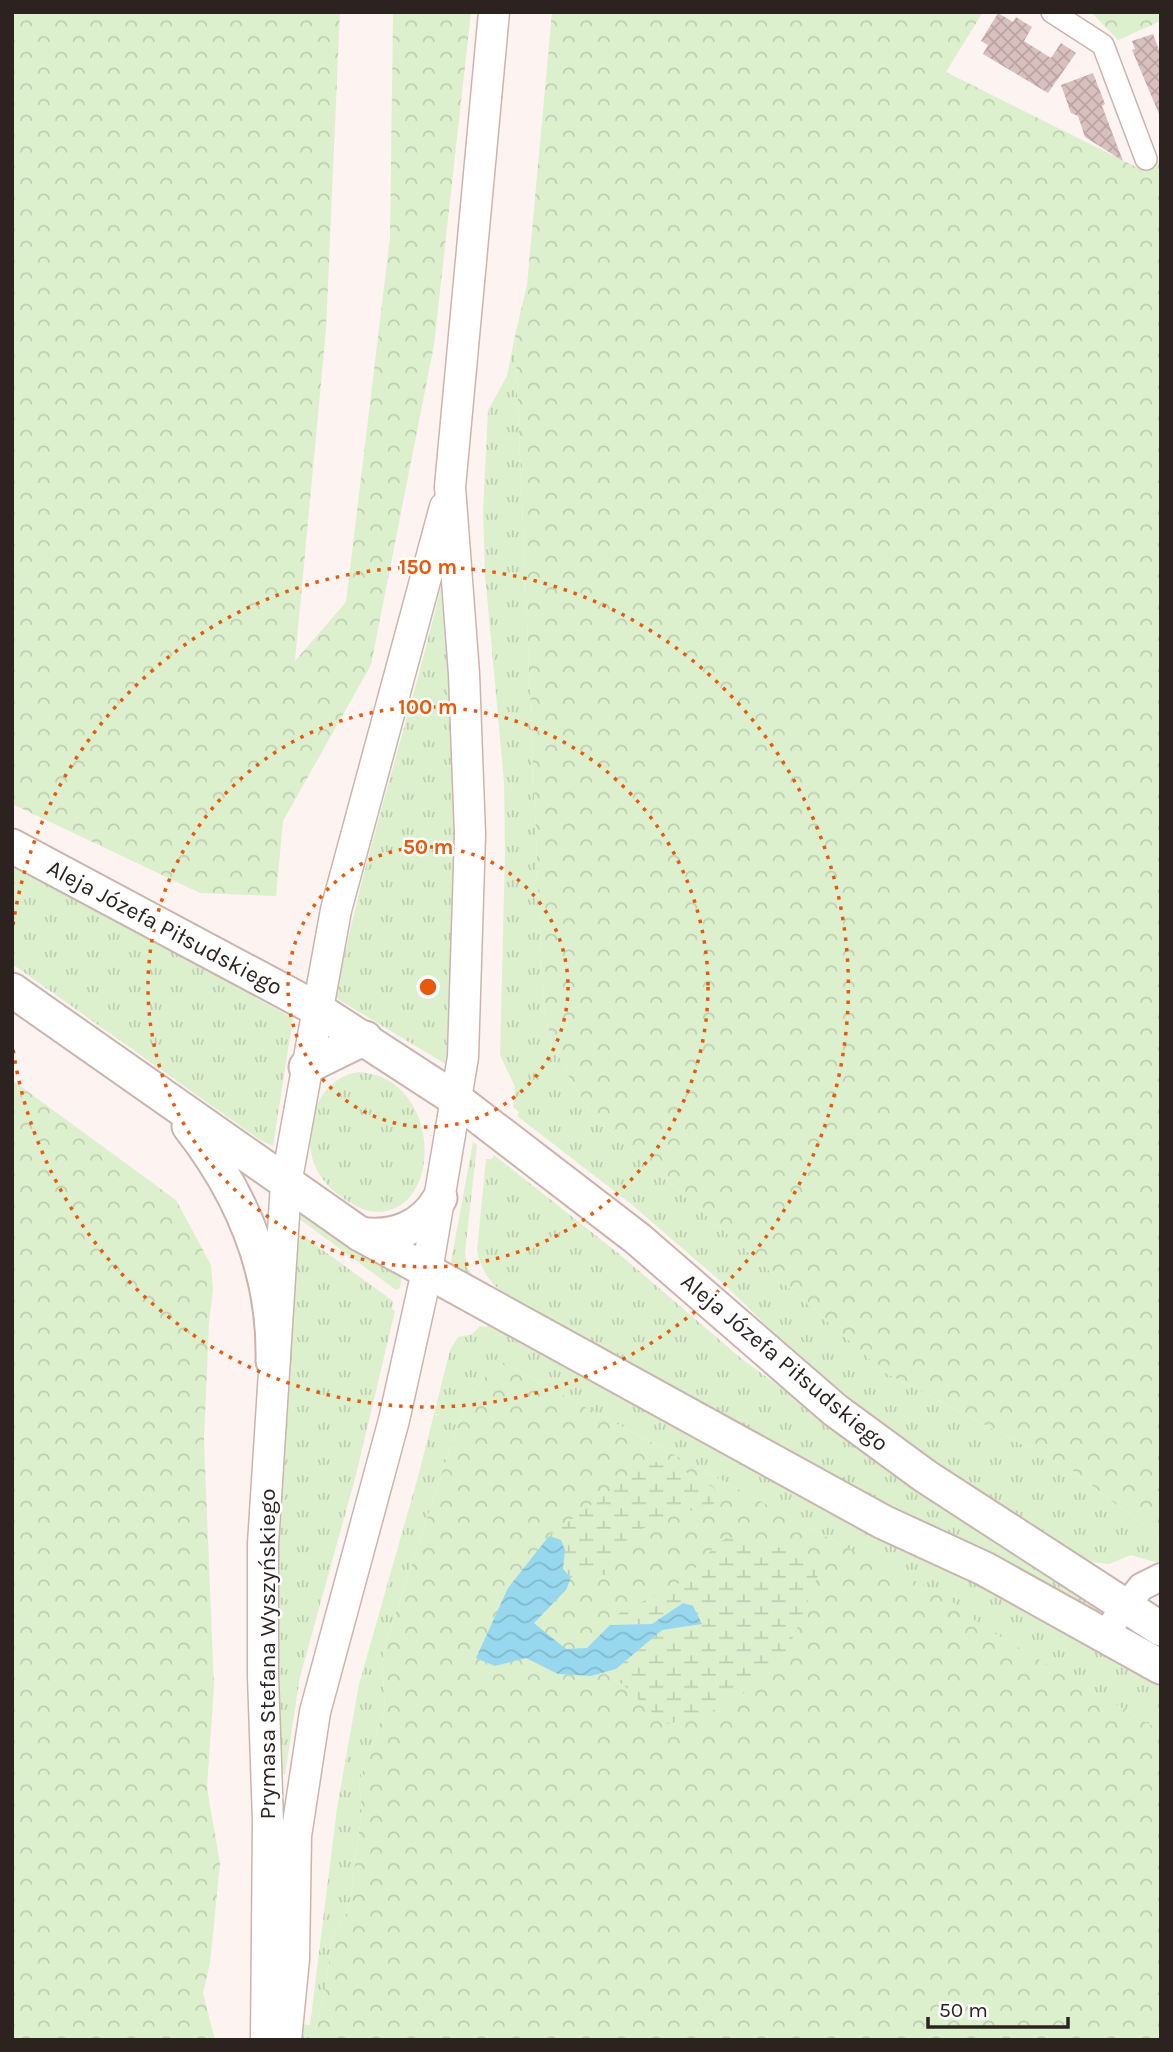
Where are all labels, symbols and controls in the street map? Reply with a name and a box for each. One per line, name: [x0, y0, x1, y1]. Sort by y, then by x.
text: 150 m: [399, 555, 457, 579]
text: 100 m: [398, 695, 458, 719]
text: 50 m: [403, 835, 453, 859]
street label: Aleja Józefa Piłsudskiego: [43, 854, 287, 1001]
centre of rings: [416, 975, 440, 999]
street label: Aleja Józefa Piłsudskiego: [676, 1268, 894, 1457]
street label: Prymasa Stefana Wyszyńskiego: [254, 1488, 281, 1820]
scale bar: [928, 1986, 1068, 2030]
text: 50 m: [939, 1998, 988, 2022]

